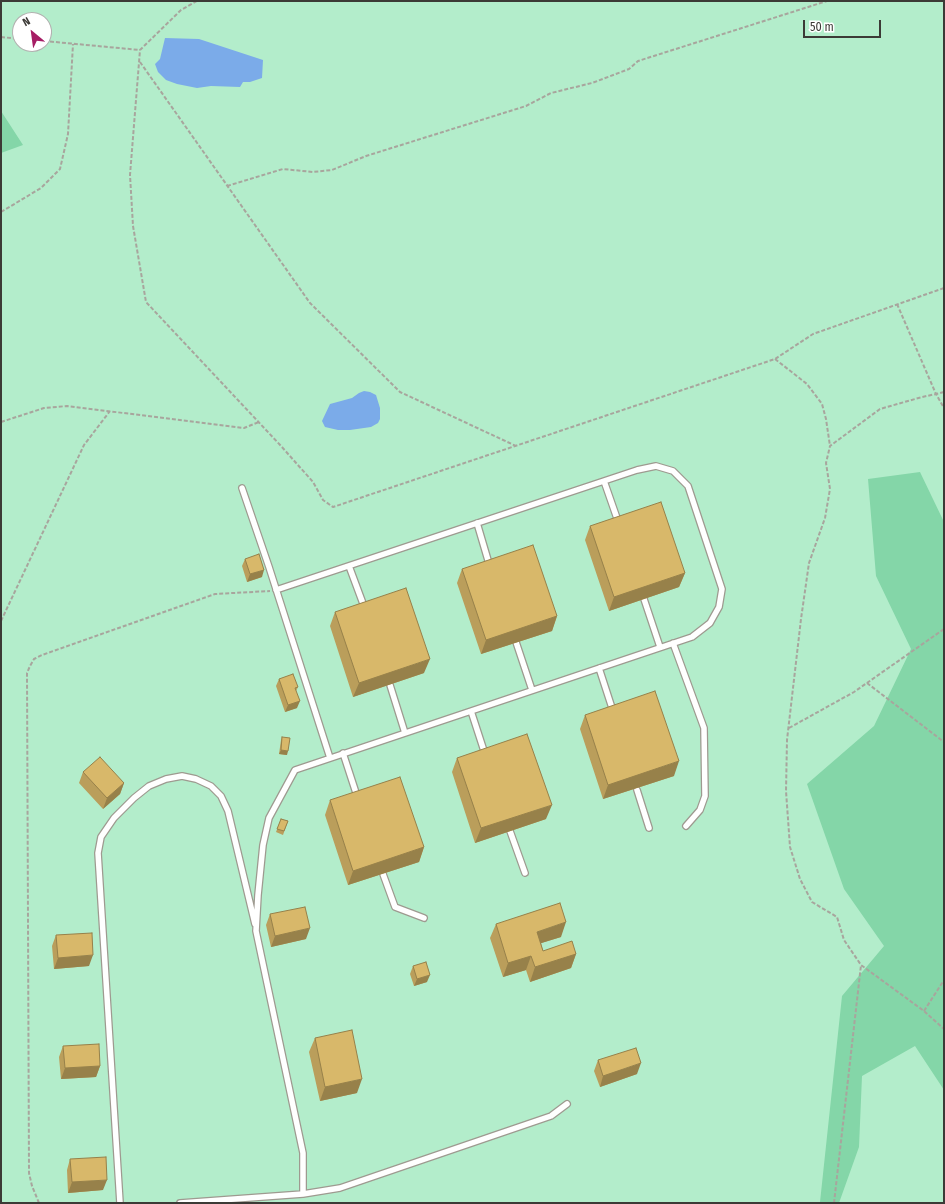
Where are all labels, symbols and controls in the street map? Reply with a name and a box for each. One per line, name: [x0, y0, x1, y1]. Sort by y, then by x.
north arrow: [12, 12, 52, 52]
scale bar: [805, 12, 883, 38]
text: N: [20, 15, 32, 29]
text: 50 m: [810, 20, 834, 34]

